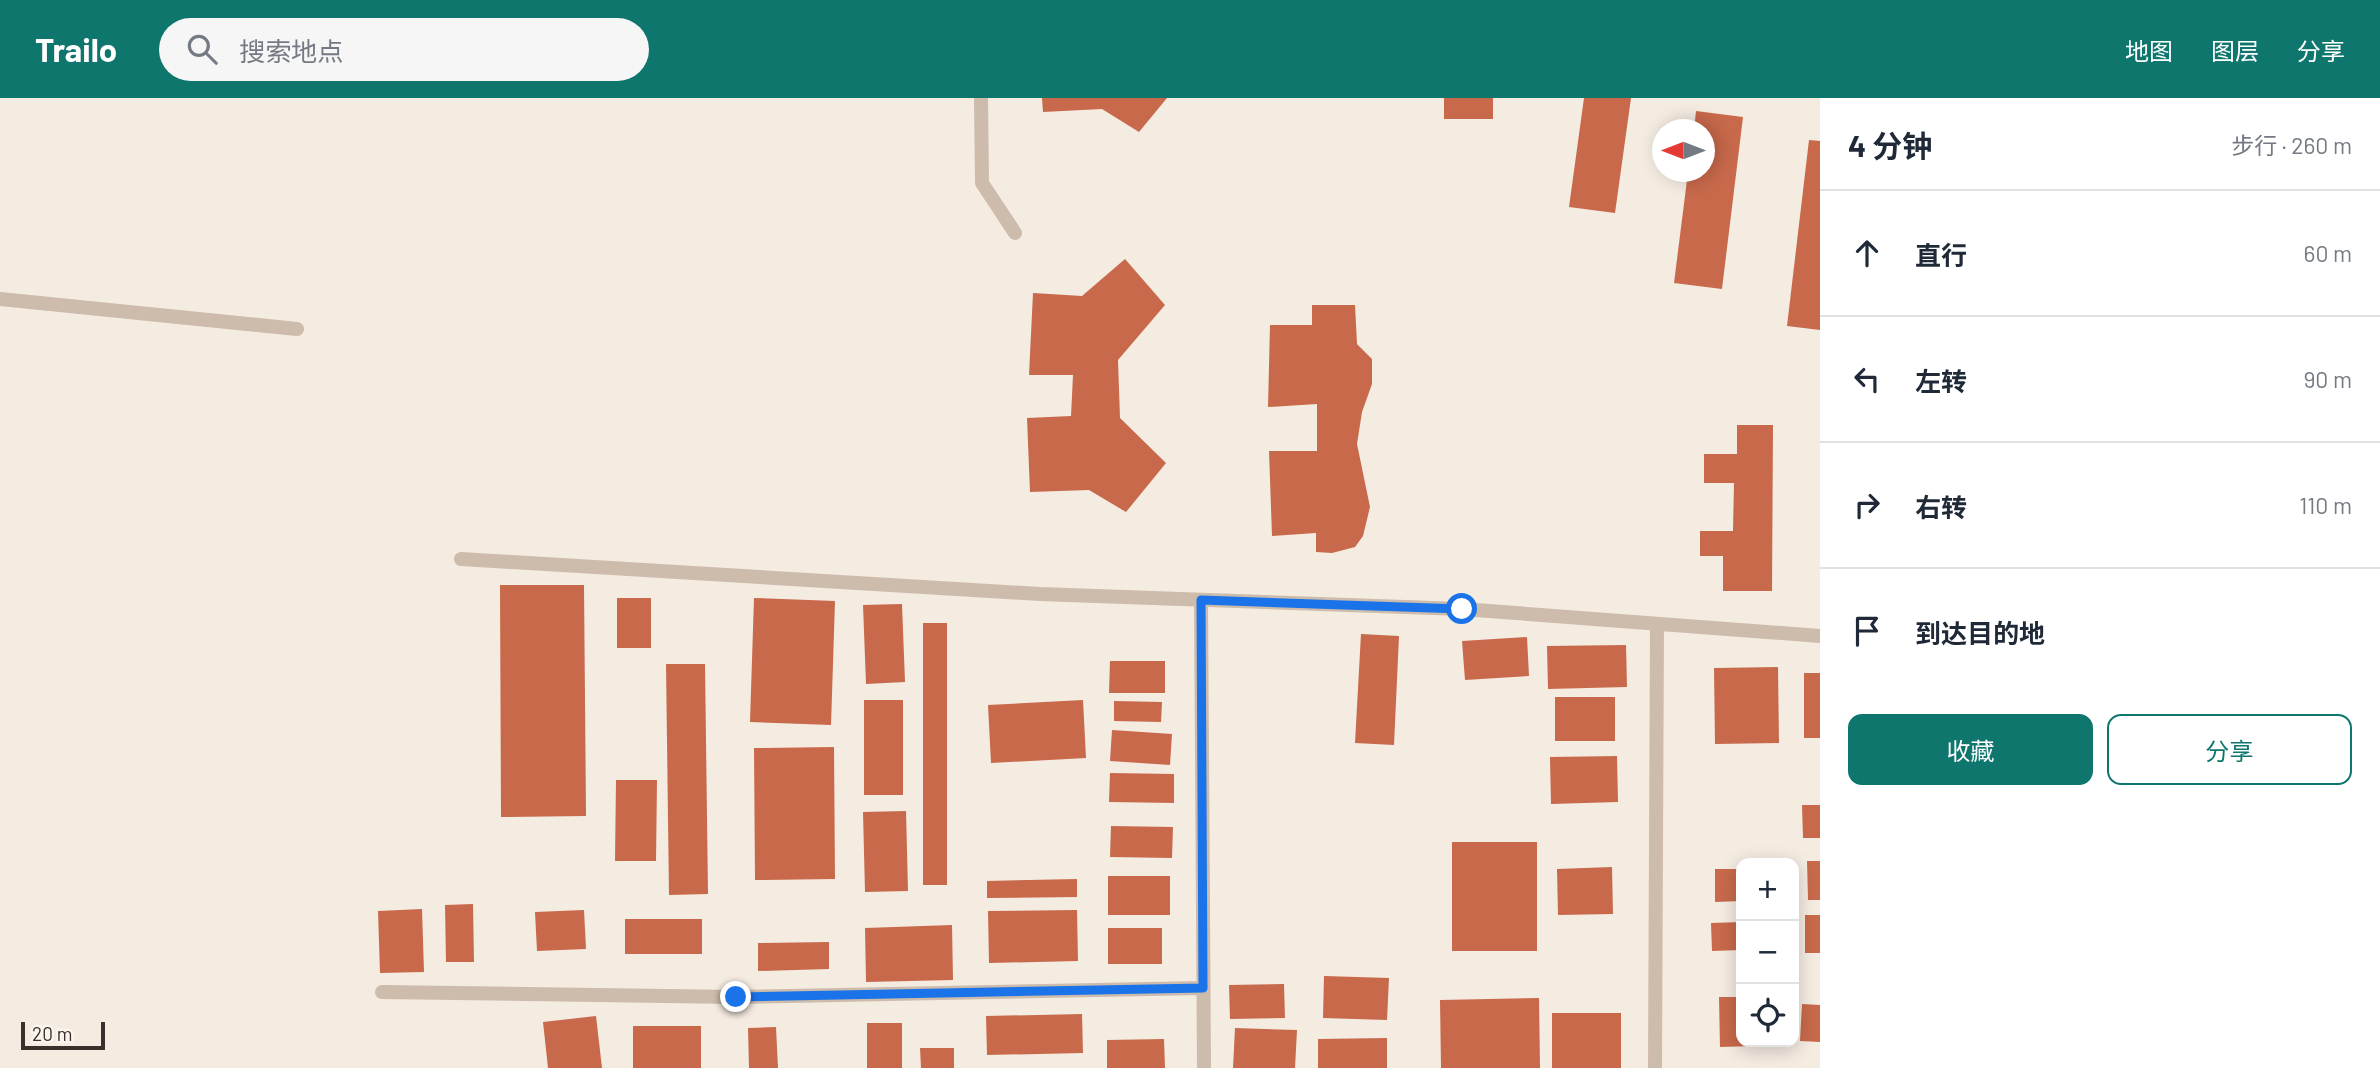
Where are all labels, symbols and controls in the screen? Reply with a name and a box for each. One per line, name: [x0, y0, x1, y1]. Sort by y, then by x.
search box: [159, 18, 649, 81]
text: Trailo: [35, 29, 117, 69]
icon: search: [183, 30, 221, 68]
text: 搜索地点: [239, 35, 343, 66]
text: 地图: [2125, 36, 2173, 65]
text: 图层: [2211, 36, 2259, 65]
text: 分享: [2297, 36, 2345, 65]
north arrow: [1652, 119, 1715, 182]
text: 4 分钟: [1848, 127, 1932, 163]
text: 步行 · 260 m: [2231, 131, 2352, 159]
icon: ahead: [1848, 234, 1886, 272]
text: 直行: [1915, 239, 1967, 270]
text: 60 m: [2304, 239, 2352, 267]
icon: left: [1848, 360, 1886, 398]
text: 左转: [1915, 365, 1967, 396]
text: 90 m: [2303, 365, 2352, 393]
icon: right: [1848, 486, 1886, 524]
text: 右转: [1915, 491, 1967, 522]
text: 110 m: [2299, 491, 2352, 519]
route start: [1446, 593, 1477, 624]
icon: arrive: [1848, 612, 1886, 650]
text: 到达目的地: [1915, 617, 2045, 648]
button: 收藏: [1848, 714, 2093, 785]
button: 分享: [2107, 714, 2352, 785]
map controls: [1736, 858, 1799, 1047]
button: +: [1736, 858, 1799, 921]
button: −: [1736, 921, 1799, 984]
route end: [720, 981, 751, 1012]
button: locate: [1736, 984, 1799, 1047]
scale bar: [21, 1019, 105, 1051]
text: 20 m: [32, 1022, 72, 1045]

